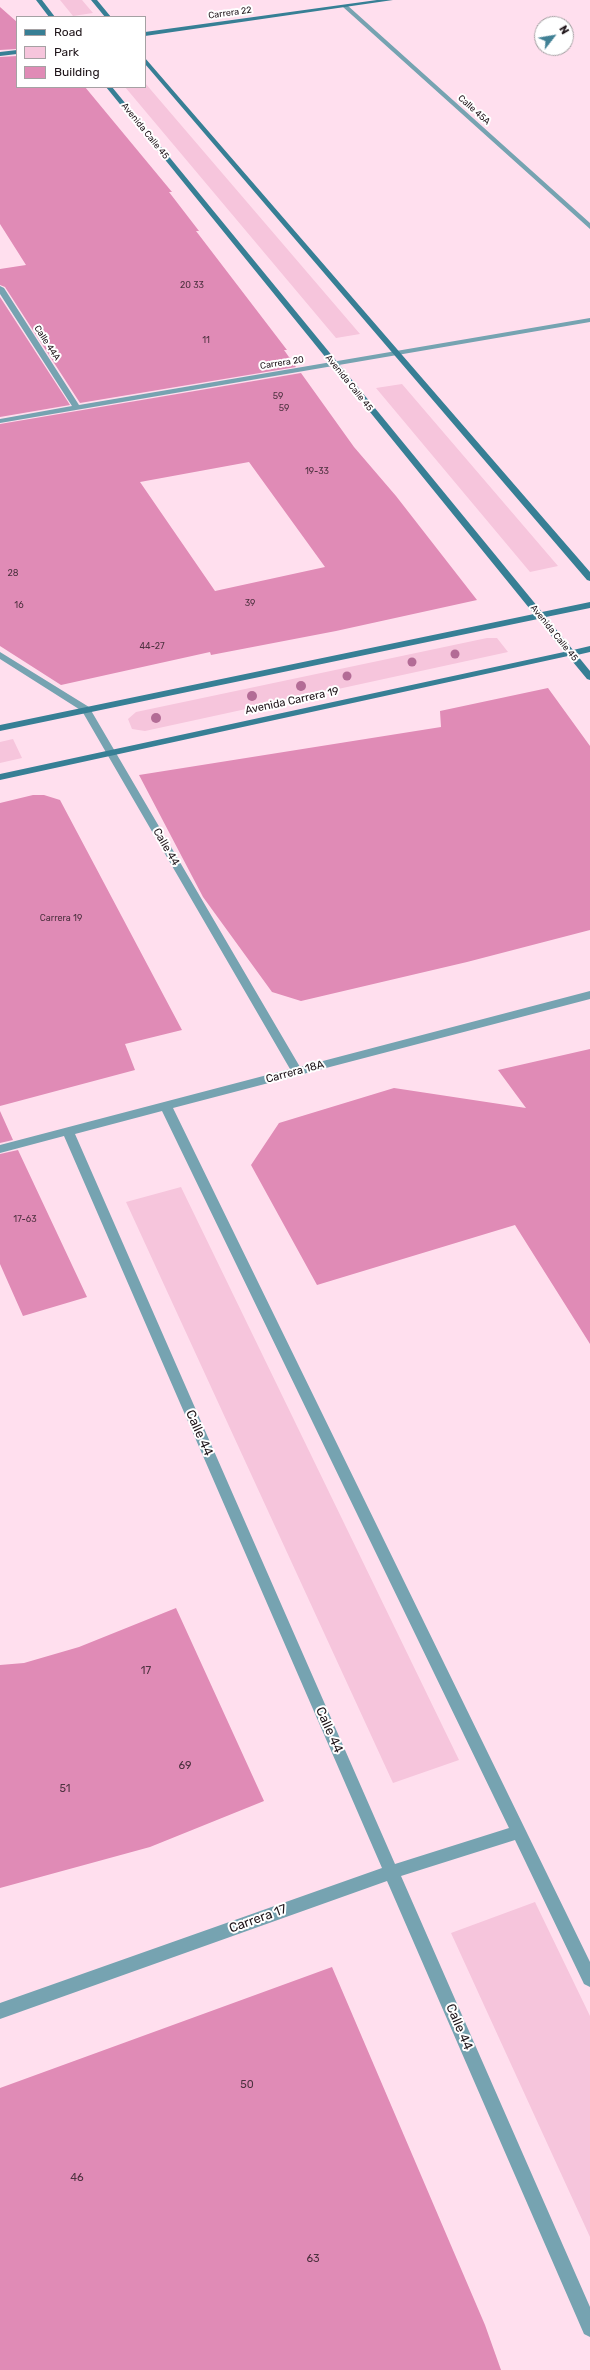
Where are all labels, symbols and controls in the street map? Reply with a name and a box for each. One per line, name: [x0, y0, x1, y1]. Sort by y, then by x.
street label: Carrera 22: [208, 5, 252, 21]
legend: [16, 16, 146, 88]
north arrow: [534, 16, 574, 56]
text: N: [556, 23, 571, 37]
text: Road: [54, 25, 82, 39]
text: Park: [54, 45, 79, 59]
text: Building: [54, 65, 100, 79]
street label: Calle 45A: [456, 93, 492, 127]
street label: Avenida Calle 45: [119, 101, 171, 161]
house number: 20 33: [180, 280, 204, 290]
street label: Calle 44A: [32, 323, 62, 363]
house number: 11: [202, 335, 210, 345]
street label: Avenida Calle 45: [323, 353, 375, 413]
street label: Carrera 20: [259, 354, 305, 372]
house number: 59: [273, 391, 283, 401]
house number: 59: [279, 403, 289, 413]
house number: 19-33: [305, 466, 329, 476]
house number: 28: [7, 568, 19, 578]
house number: 39: [245, 598, 255, 608]
house number: 16: [14, 600, 24, 610]
street label: Avenida Calle 45: [528, 603, 580, 663]
house number: 44-27: [139, 641, 165, 651]
street label: Avenida Carrera 19: [244, 685, 340, 717]
street label: Calle 44: [150, 826, 182, 868]
house number: Carrera 19: [40, 913, 82, 923]
street label: Carrera 18A: [264, 1058, 326, 1086]
house number: 17-63: [13, 1214, 37, 1224]
street label: Calle 44: [182, 1408, 216, 1458]
house number: 17: [141, 1664, 151, 1678]
street label: Calle 44: [312, 1705, 346, 1755]
house number: 69: [178, 1759, 192, 1773]
house number: 51: [59, 1782, 71, 1796]
street label: Carrera 17: [227, 1901, 289, 1937]
street label: Calle 44: [442, 2002, 476, 2052]
house number: 50: [240, 2078, 254, 2092]
house number: 46: [70, 2171, 84, 2185]
house number: 63: [306, 2252, 320, 2266]

